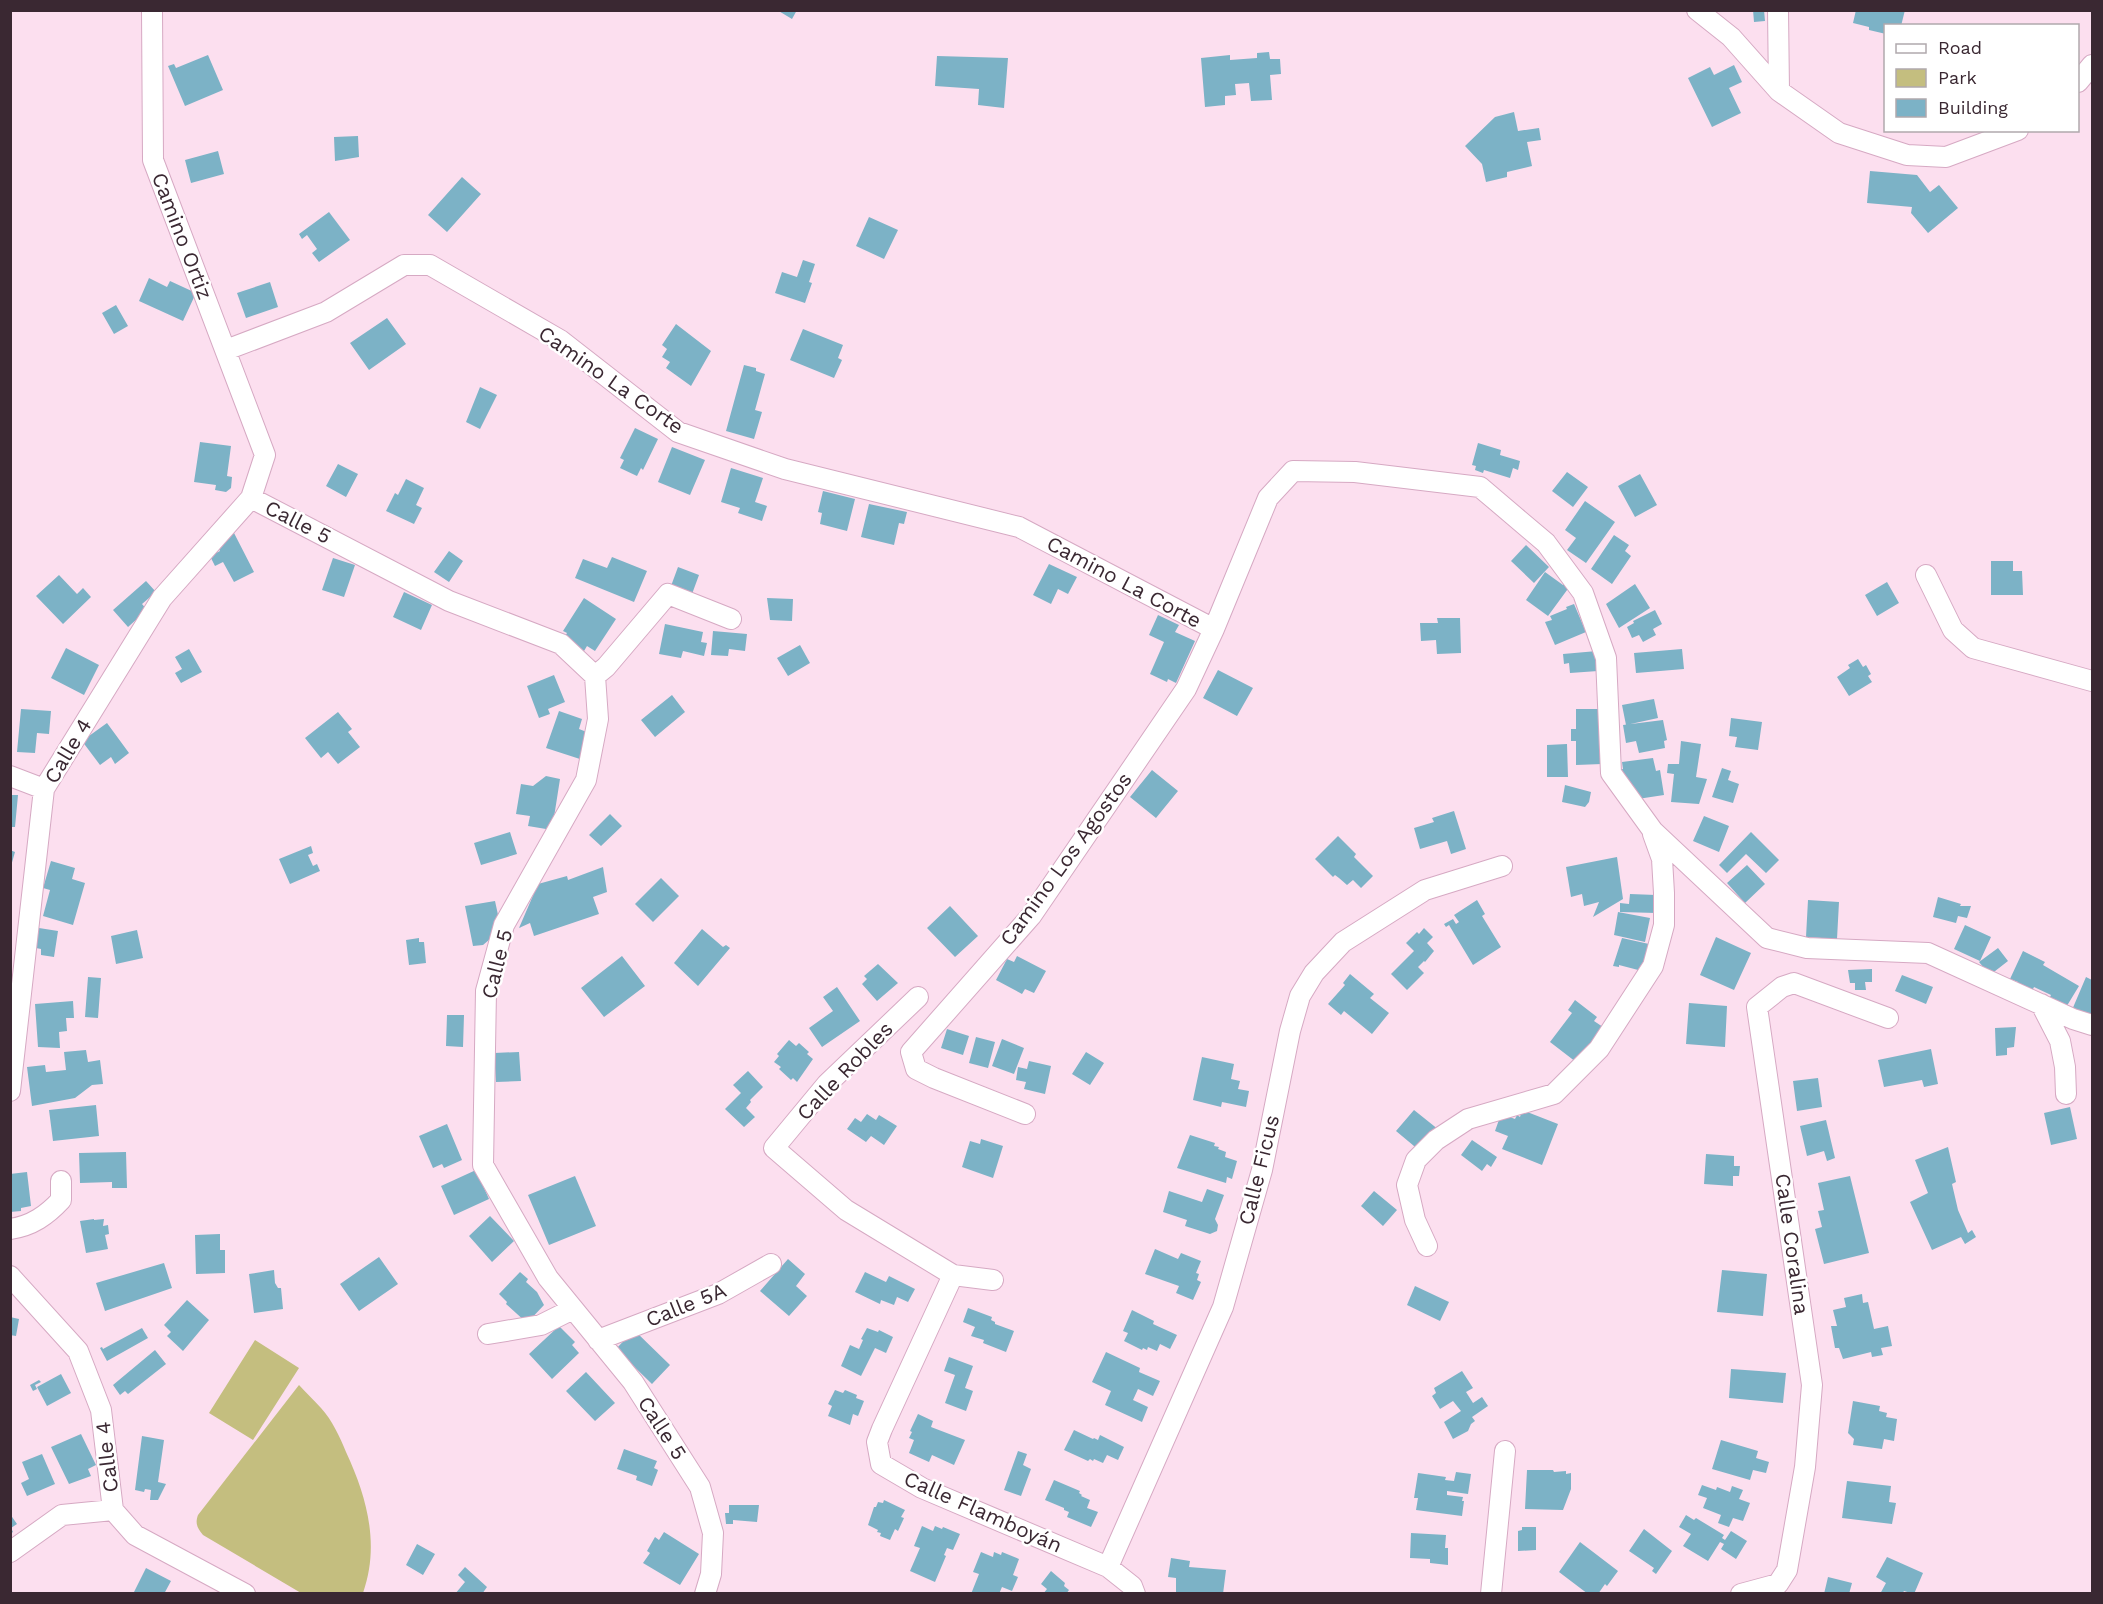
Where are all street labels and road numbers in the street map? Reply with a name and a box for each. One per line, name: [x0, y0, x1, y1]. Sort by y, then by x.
street label: Camino Ortiz: [147, 169, 218, 303]
street label: Camino La Corte: [534, 320, 689, 439]
street label: Calle 5: [261, 494, 335, 549]
street label: Camino La Corte: [1043, 530, 1206, 633]
street label: Calle 4: [39, 714, 97, 788]
street label: Camino Los Agostos: [994, 767, 1137, 950]
street label: Calle 5: [476, 927, 517, 1001]
street label: Calle Robles: [791, 1016, 898, 1125]
street label: Calle Ficus: [1233, 1112, 1284, 1228]
street label: Calle Coralina: [1770, 1172, 1815, 1316]
street label: Calle 5A: [642, 1277, 730, 1332]
street label: Calle 5: [633, 1391, 692, 1464]
street label: Calle 4: [90, 1420, 123, 1494]
street label: Calle Flamboyán: [900, 1465, 1066, 1558]

